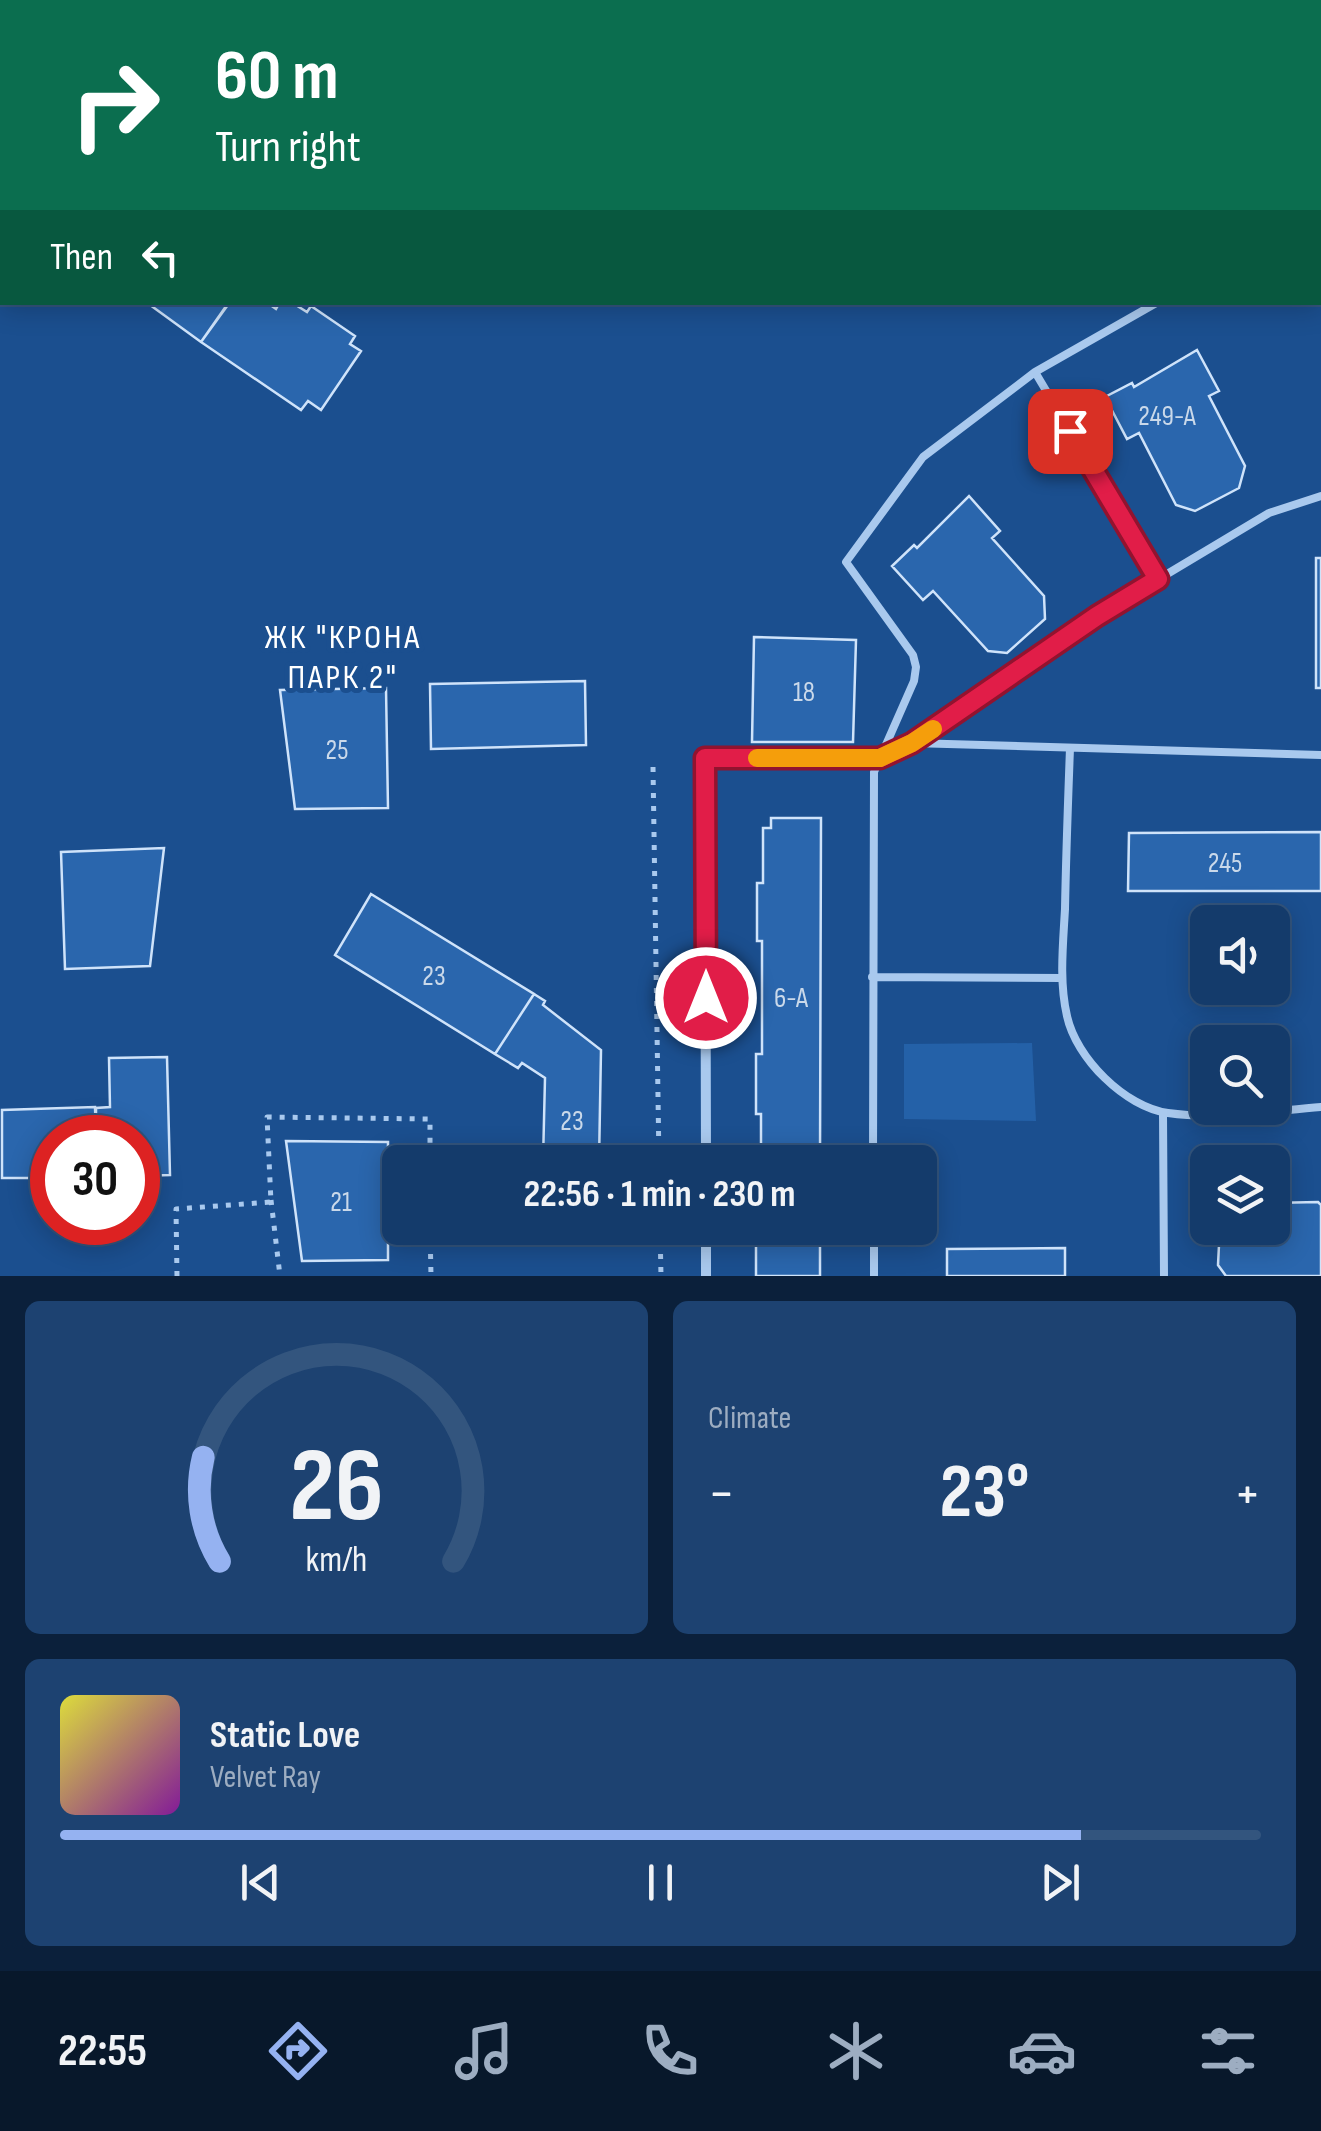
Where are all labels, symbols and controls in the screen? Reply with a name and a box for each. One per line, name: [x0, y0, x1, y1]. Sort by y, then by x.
text: 60 m: [215, 35, 339, 119]
icon: right: [50, 40, 180, 170]
text: Turn right: [215, 120, 361, 175]
icon: left: [133, 230, 188, 285]
text: Then: [50, 235, 113, 280]
pin: [1028, 389, 1113, 474]
house number: 249-А: [1138, 400, 1197, 433]
icon: arrive: [1043, 404, 1098, 459]
district label: ЖК "КРОНА ПАРК 2": [264, 616, 422, 699]
house number: 18: [793, 676, 815, 709]
house number: 25: [326, 734, 348, 767]
house number: 245: [1208, 847, 1242, 880]
map controls: [1190, 905, 1290, 1245]
button: sound: [1190, 905, 1290, 1005]
position arrow: [654, 946, 758, 1050]
house number: 23: [422, 960, 446, 993]
house number: 6-А: [774, 982, 809, 1015]
button: search: [1190, 1025, 1290, 1125]
house number: 23: [560, 1105, 584, 1138]
speed limit sign: 30: [30, 1115, 160, 1245]
button: layers: [1190, 1145, 1290, 1245]
text: 22:56 · 1 min · 230 m: [524, 1172, 795, 1217]
house number: 21: [330, 1186, 352, 1219]
text: Climate: [708, 1399, 791, 1438]
text: 26: [289, 1425, 384, 1550]
text: 23°: [939, 1448, 1030, 1539]
text: −: [708, 1461, 735, 1528]
text: +: [1234, 1461, 1261, 1528]
text: km/h: [306, 1539, 367, 1582]
text: Static Love: [210, 1713, 360, 1758]
text: Velvet Ray: [210, 1758, 321, 1797]
icon: previous: [233, 1855, 288, 1910]
icon: pause: [633, 1855, 688, 1910]
icon: next: [1033, 1855, 1088, 1910]
icon: directions: [263, 2016, 333, 2086]
icon: music: [449, 2016, 519, 2086]
icon: phone: [635, 2016, 705, 2086]
icon: climate: [821, 2016, 891, 2086]
icon: car: [1007, 2016, 1077, 2086]
icon: filters: [1193, 2016, 1263, 2086]
text: 22:55: [58, 2024, 147, 2079]

